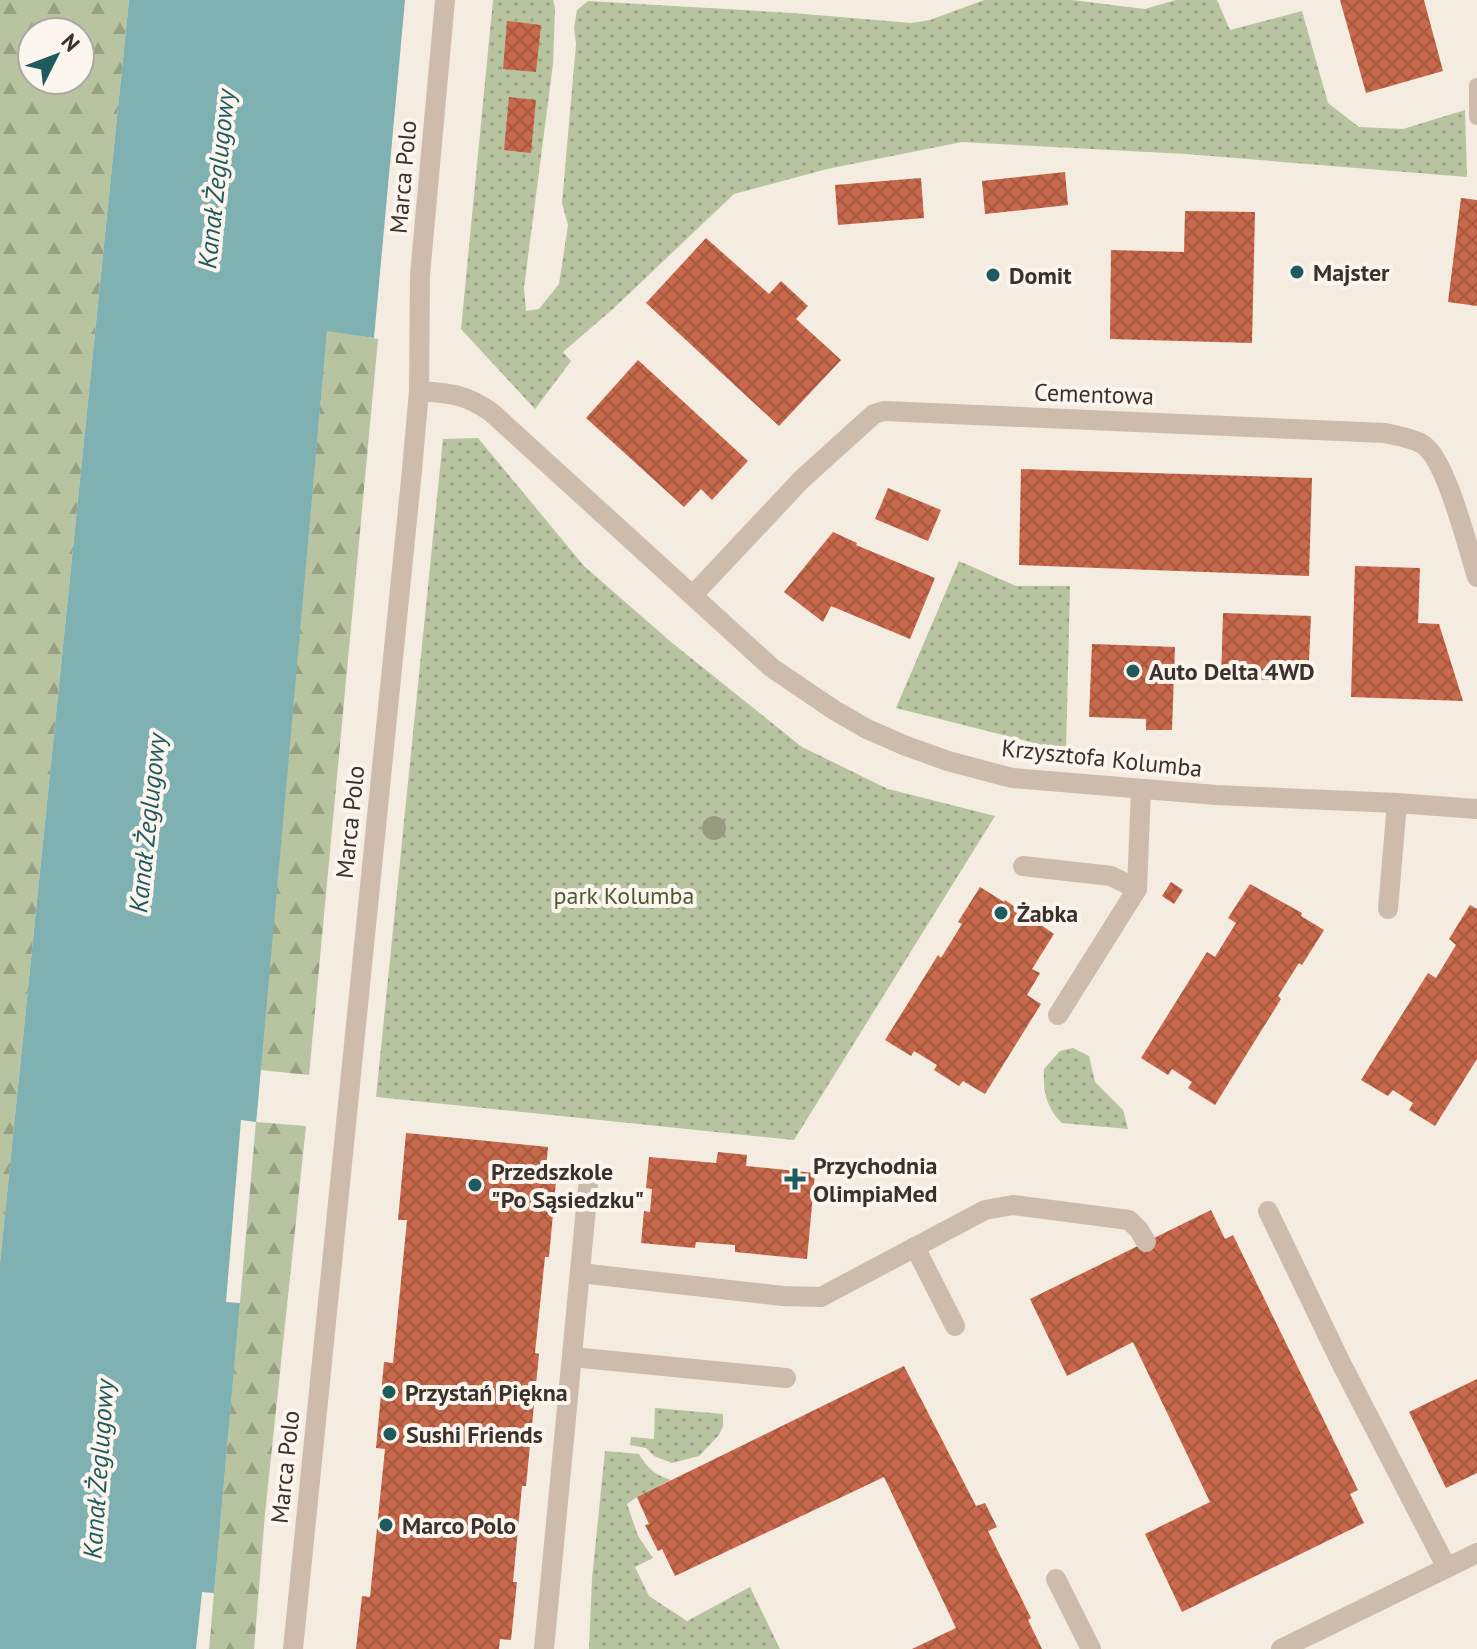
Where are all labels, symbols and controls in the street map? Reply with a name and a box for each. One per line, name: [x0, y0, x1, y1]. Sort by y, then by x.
north arrow: [16, 16, 96, 96]
text: N: [56, 28, 86, 57]
water label: Kanał Żeglugowy: [190, 86, 242, 270]
street label: Marca Polo: [383, 119, 423, 235]
place label: Majster: [1313, 257, 1390, 288]
place label: Domit: [1009, 260, 1072, 291]
marker: Majster: [1288, 263, 1306, 281]
marker: Domit: [984, 266, 1002, 284]
street label: Cementowa: [1034, 376, 1154, 412]
place label: Auto Delta 4WD: [1149, 656, 1315, 687]
marker: Auto Delta 4WD: [1124, 662, 1142, 680]
water label: Kanał Żeglugowy: [121, 730, 173, 914]
street label: Krzysztofa Kolumba: [1000, 732, 1204, 784]
street label: Marca Polo: [329, 764, 371, 880]
park label: park Kolumba: [554, 880, 694, 911]
place label: Żabka: [1017, 898, 1078, 929]
marker: Żabka: [992, 904, 1010, 922]
place label: Przychodnia OlimpiaMed: [813, 1150, 938, 1209]
place label: Przedszkole "Po Sąsiedzku": [491, 1156, 644, 1215]
marker: Przychodnia OlimpiaMed: [784, 1168, 806, 1190]
marker: Przedszkole "Po Sąsiedzku": [466, 1176, 484, 1194]
water label: Kanał Żeglugowy: [75, 1376, 121, 1560]
place label: Przystań Piękna: [405, 1377, 568, 1408]
marker: Przystań Piękna: [380, 1383, 398, 1401]
street label: Marca Polo: [264, 1409, 306, 1525]
place label: Sushi Friends: [406, 1419, 543, 1450]
marker: Sushi Friends: [381, 1425, 399, 1443]
place label: Marco Polo: [402, 1510, 516, 1541]
marker: Marco Polo: [377, 1516, 395, 1534]

